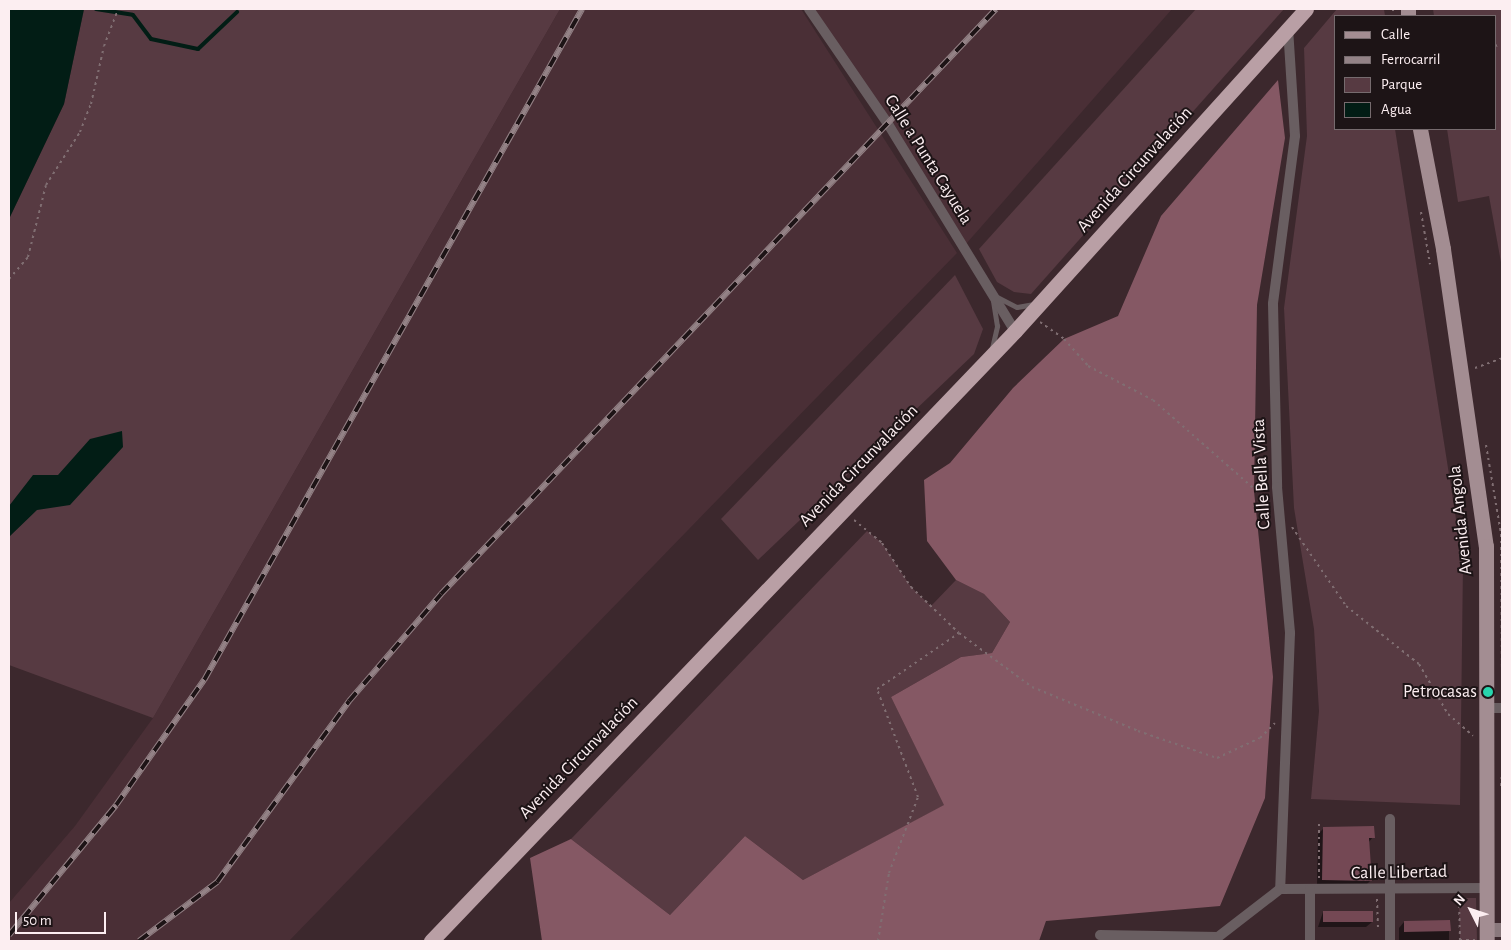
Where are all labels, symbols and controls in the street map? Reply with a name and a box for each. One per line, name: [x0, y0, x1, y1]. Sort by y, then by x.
legend: [1334, 15, 1496, 130]
text: Calle: [1381, 27, 1410, 42]
text: Ferrocarril: [1381, 52, 1440, 67]
text: Parque: [1381, 77, 1422, 92]
street label: Calle a Punta Cayuela: [879, 91, 977, 229]
text: Agua: [1381, 102, 1412, 117]
street label: Avenida Circunvalación: [1073, 103, 1197, 237]
street label: Avenida Circunvalación: [795, 400, 923, 532]
street label: Calle Bella Vista: [1248, 418, 1276, 530]
street label: Avenida Angola: [1445, 464, 1477, 576]
place label: Petrocasas: [1403, 681, 1477, 703]
marker: Petrocasas: [1481, 685, 1495, 699]
street label: Avenida Circunvalación: [515, 692, 643, 824]
street label: Calle Libertad: [1351, 861, 1447, 885]
north arrow: [1446, 885, 1496, 935]
text: N: [1451, 892, 1468, 908]
scale bar: [18, 902, 109, 934]
text: 50 m: [23, 913, 52, 928]

